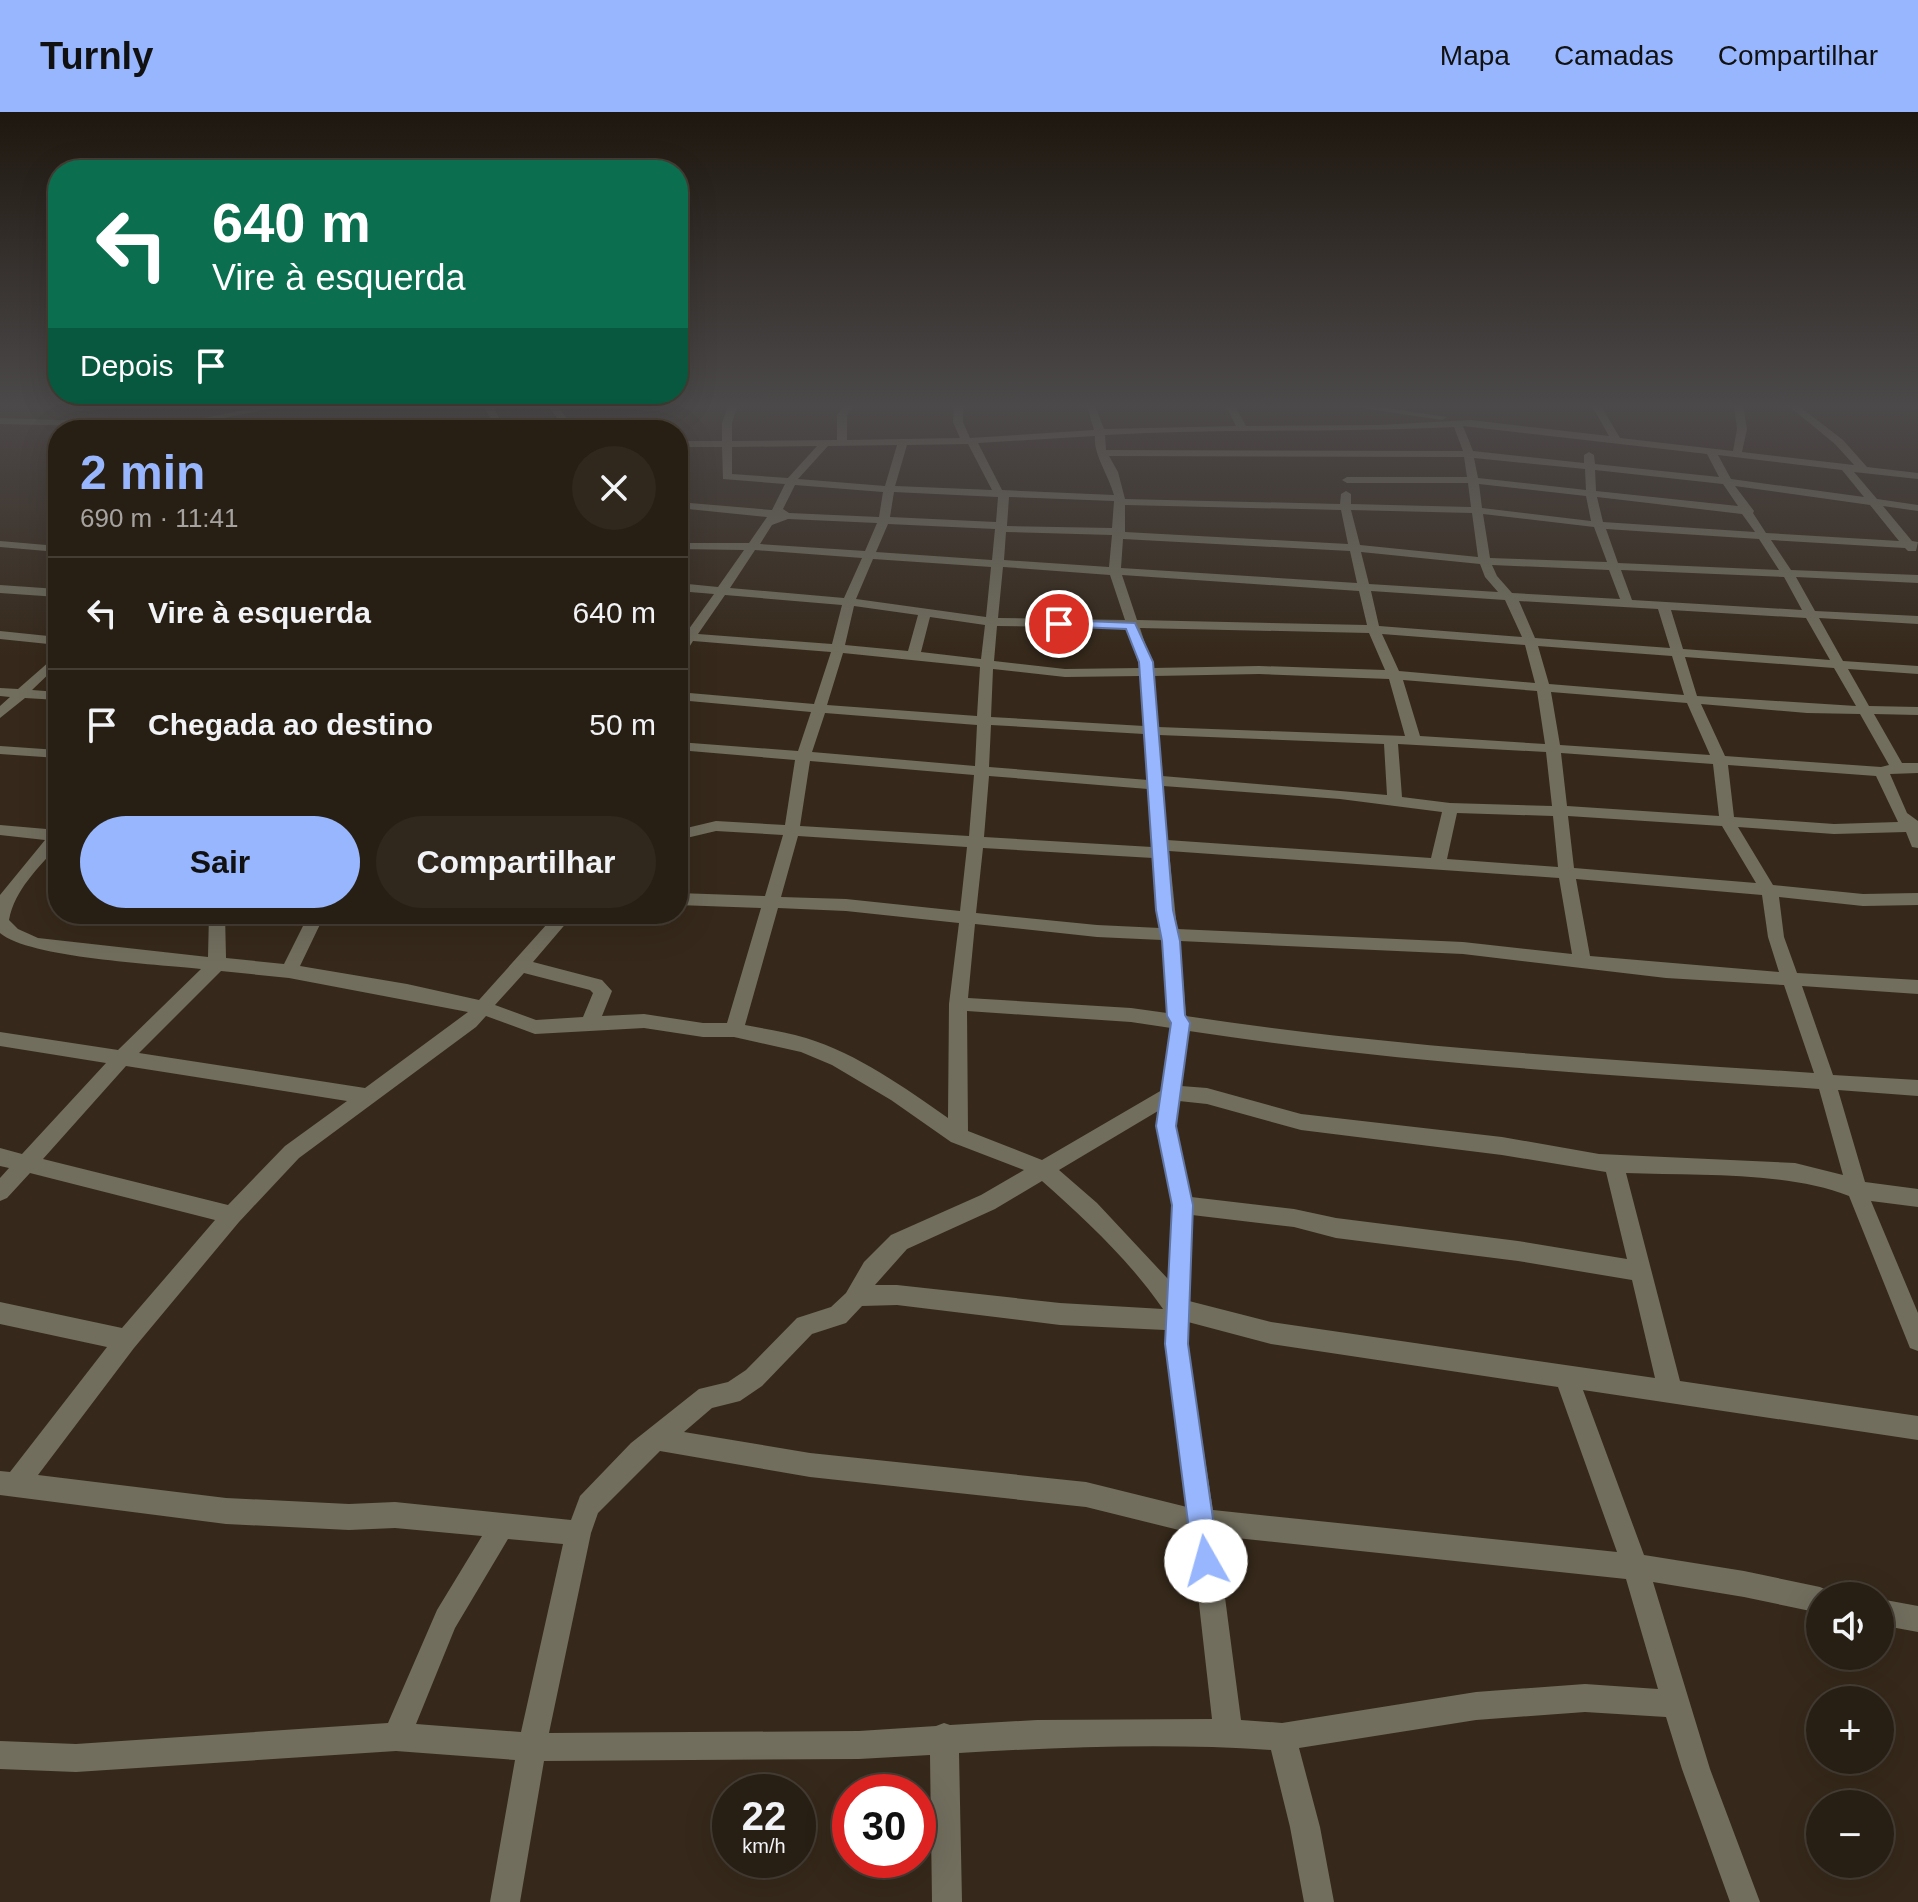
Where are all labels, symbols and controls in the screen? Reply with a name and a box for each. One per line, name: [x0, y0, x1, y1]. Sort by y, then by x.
text: Turnly: [40, 35, 153, 77]
text: Mapa: [1440, 40, 1510, 71]
text: Camadas: [1554, 40, 1674, 71]
text: Compartilhar: [1718, 40, 1878, 71]
text: 640 m: [212, 191, 371, 254]
icon: left: [80, 192, 184, 296]
text: Vire à esquerda: [212, 257, 466, 298]
icon: arrive: [189, 344, 233, 388]
text: Depois: [80, 349, 173, 382]
text: 2 min: [80, 446, 205, 499]
button: close: [572, 446, 656, 530]
text: 690 m · 11:41: [80, 503, 239, 533]
pin: [1025, 590, 1093, 658]
icon: left: [80, 591, 124, 635]
text: Vire à esquerda: [148, 596, 371, 629]
text: 640 m: [573, 596, 656, 629]
icon: arrive: [1037, 602, 1081, 646]
icon: arrive: [80, 703, 124, 747]
text: Chegada ao destino: [148, 708, 433, 741]
text: 50 m: [589, 708, 656, 741]
button: Sair: [80, 816, 360, 908]
button: Compartilhar: [376, 816, 656, 908]
position arrow: [1164, 1519, 1248, 1603]
map controls: [1806, 1582, 1894, 1878]
button: sound: [1806, 1582, 1894, 1670]
button: +: [1806, 1686, 1894, 1774]
speed limit sign: 30: [832, 1774, 936, 1878]
button: −: [1806, 1790, 1894, 1878]
text: 22: [742, 1794, 786, 1838]
text: km/h: [742, 1835, 786, 1857]

